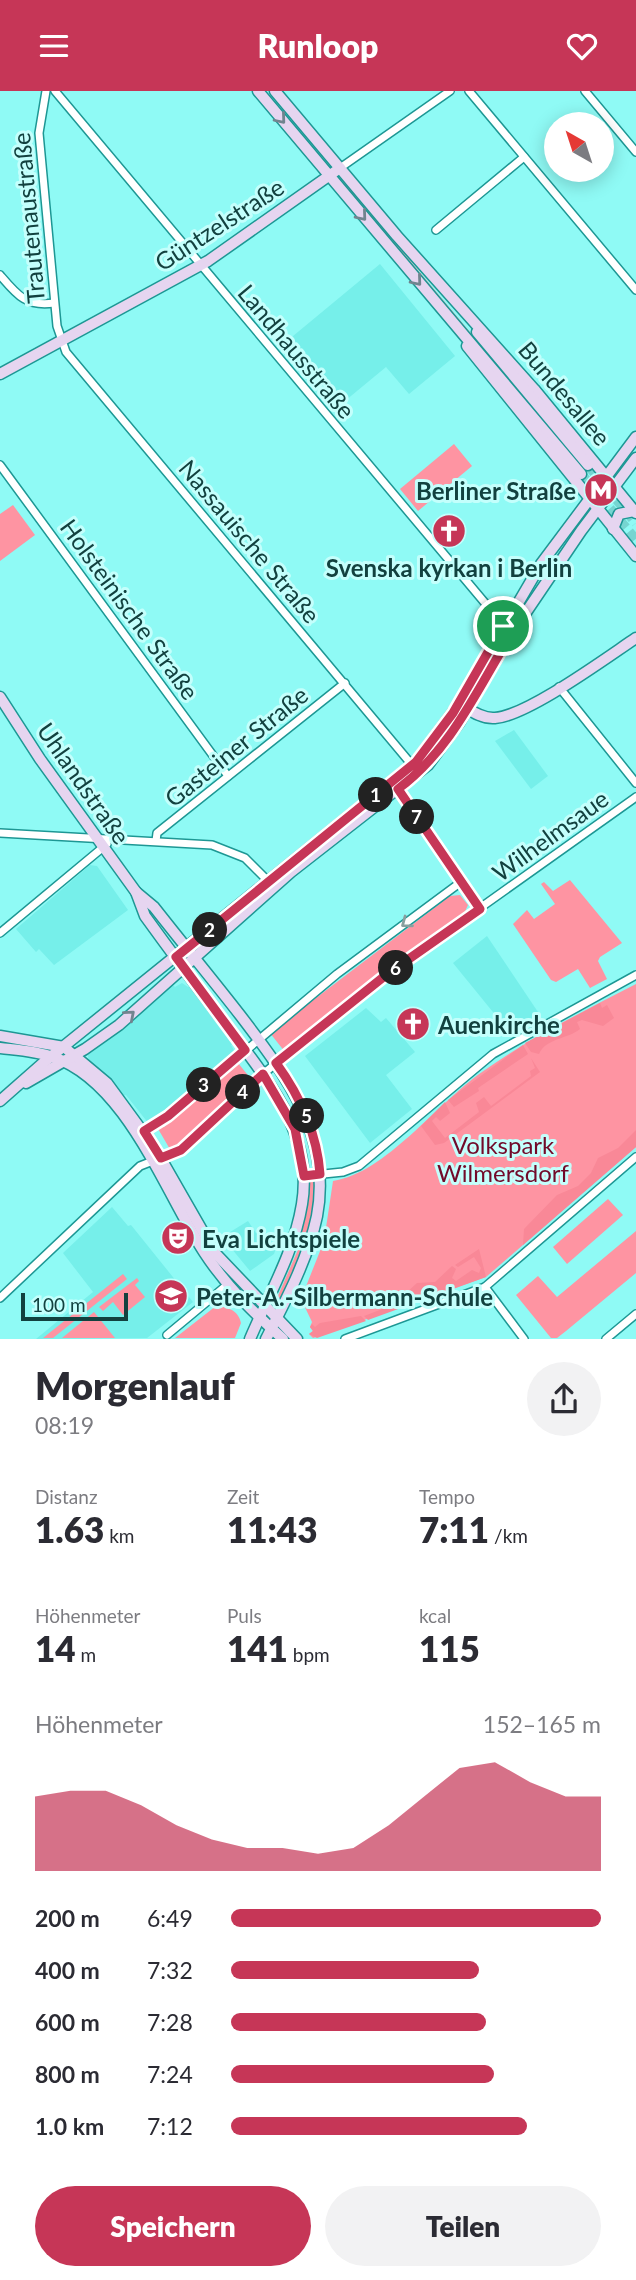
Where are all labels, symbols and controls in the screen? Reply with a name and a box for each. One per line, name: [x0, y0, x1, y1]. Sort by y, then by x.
text: Runloop: [258, 26, 378, 65]
icon: menu: [35, 27, 73, 65]
icon: heart: [563, 27, 601, 65]
one-way arrow: [273, 110, 285, 123]
north arrow: [544, 112, 614, 182]
map controls: [544, 112, 614, 182]
street label: Trautenaustraße: [6, 131, 50, 305]
street label: Güntzelstraße: [149, 172, 289, 276]
one-way arrow: [354, 208, 366, 221]
one-way arrow: [409, 273, 421, 286]
street label: Landhausstraße: [232, 278, 362, 424]
street label: Bundesallee: [513, 335, 617, 451]
street label: Nassauische Straße: [173, 454, 327, 628]
metro station icon: Berliner Straße: [582, 471, 620, 509]
place label: Berliner Straße: [416, 476, 576, 505]
church icon: Svenska kyrkan i Berlin: [430, 512, 468, 550]
street label: Holsteinische Straße: [55, 513, 205, 705]
place label: Svenska kyrkan i Berlin: [326, 553, 572, 582]
pin: [473, 596, 533, 656]
icon: arrive: [484, 607, 522, 645]
street label: Gasteiner Straße: [159, 680, 313, 812]
street label: Uhlandstraße: [32, 717, 136, 849]
pin: 1: [358, 777, 394, 813]
text: 1: [370, 783, 381, 806]
street label: Wilhelmsaue: [486, 783, 614, 887]
pin: 7: [400, 799, 434, 835]
text: 7: [411, 805, 422, 828]
pin: 2: [192, 913, 228, 947]
one-way arrow: [401, 915, 414, 927]
text: 2: [204, 918, 215, 941]
pin: 6: [378, 951, 414, 985]
text: 6: [390, 956, 401, 979]
church icon: Auenkirche: [394, 1005, 432, 1043]
place label: Auenkirche: [437, 1010, 560, 1039]
one-way arrow: [122, 1011, 135, 1023]
pin: 3: [186, 1067, 222, 1103]
text: 3: [198, 1073, 209, 1096]
pin: 4: [226, 1075, 260, 1109]
text: 4: [237, 1080, 248, 1103]
pin: 5: [290, 1098, 324, 1133]
text: 5: [301, 1104, 312, 1127]
park label: Volkspark Wilmersdorf: [437, 1130, 570, 1187]
theatre icon: Eva Lichtspiele: [159, 1219, 197, 1257]
place label: Eva Lichtspiele: [202, 1224, 360, 1253]
school or university icon: Peter-A.-Silbermann-Schule: [152, 1277, 190, 1315]
place label: Peter-A.-Silbermann-Schule: [196, 1282, 493, 1311]
scale bar: [21, 1289, 128, 1321]
text: 100 m: [32, 1293, 86, 1316]
text: Morgenlauf: [35, 1362, 235, 1408]
button: share: [527, 1362, 601, 1436]
text: 08:19: [35, 1411, 94, 1439]
text: Distanz: [35, 1485, 98, 1508]
text: Zeit: [227, 1485, 259, 1508]
text: Tempo: [419, 1485, 475, 1508]
text: 1.63: [35, 1508, 104, 1550]
text: 11:43: [227, 1508, 317, 1550]
text: 7:11: [419, 1508, 489, 1550]
text: km: [104, 1524, 134, 1547]
text: /km: [489, 1524, 528, 1547]
text: Höhenmeter: [35, 1604, 141, 1627]
text: Puls: [227, 1604, 262, 1627]
text: kcal: [419, 1604, 451, 1627]
text: 14: [35, 1627, 76, 1669]
text: 141: [227, 1627, 288, 1669]
text: 115: [419, 1627, 480, 1669]
text: m: [76, 1643, 96, 1666]
text: bpm: [288, 1643, 330, 1666]
text: Höhenmeter: [35, 1710, 163, 1738]
text: 152–165 m: [483, 1710, 601, 1738]
text: 200 m: [35, 1904, 100, 1932]
text: 6:49: [147, 1904, 193, 1932]
text: 400 m: [35, 1956, 100, 1984]
text: 7:32: [147, 1956, 193, 1984]
text: 600 m: [35, 2008, 100, 2036]
text: 7:28: [147, 2008, 193, 2036]
text: 800 m: [35, 2060, 100, 2088]
text: 7:24: [147, 2060, 193, 2088]
text: 1.0 km: [35, 2112, 104, 2140]
text: 7:12: [147, 2112, 193, 2140]
button: Speichern: [35, 2186, 311, 2266]
button: Teilen: [325, 2186, 601, 2266]

